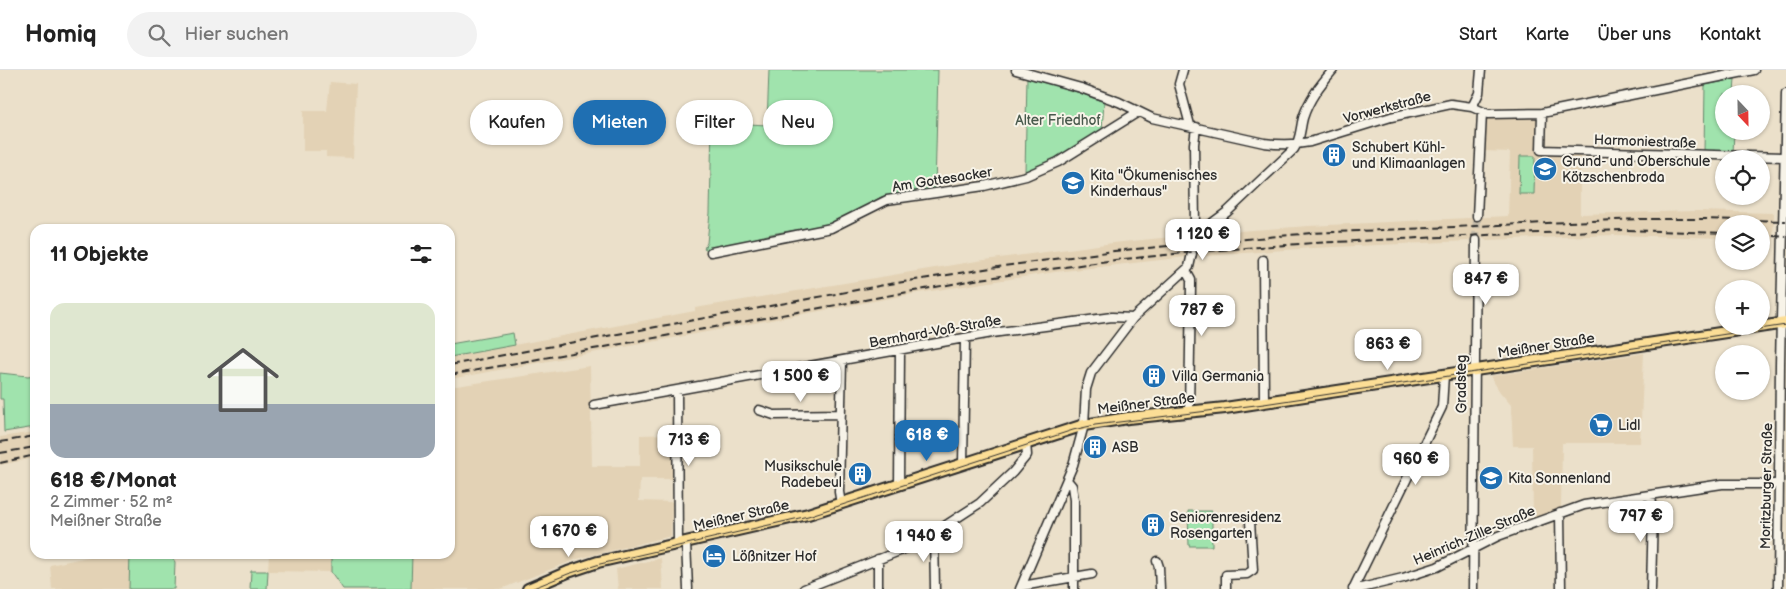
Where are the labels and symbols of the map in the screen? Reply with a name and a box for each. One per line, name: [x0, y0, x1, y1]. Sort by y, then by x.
north arrow: [1715, 85, 1770, 140]
street label: Vorwerkstraße: [1341, 88, 1433, 127]
park label: Alter Friedhof: [1015, 112, 1101, 129]
street label: Harmoniestraße: [1594, 131, 1696, 152]
place label: Schubert Kühl- und Klimaanlagen: [1352, 139, 1466, 172]
building icon: Schubert Kühl- und Klimaanlagen: [1321, 142, 1347, 168]
place label: Grund- und Oberschule Kötzschenbroda: [1562, 153, 1710, 186]
school or university icon: Grund- und Oberschule Kötzschenbroda: [1532, 156, 1558, 182]
street label: Am Gottesacker: [891, 163, 994, 196]
place label: Kita "Ökumenisches Kinderhaus": [1090, 166, 1217, 200]
school or university icon: Kita "Ökumenisches Kinderhaus": [1060, 170, 1086, 196]
pin: 1 120 €: [1157, 218, 1249, 261]
pin: 847 €: [1451, 264, 1521, 306]
pin: 787 €: [1167, 294, 1237, 337]
street label: Bernhard-Voß-Straße: [868, 312, 1002, 351]
pin: 863 €: [1353, 328, 1423, 371]
street label: Meißner Straße: [1496, 329, 1596, 362]
street label: Gradsteg: [1453, 355, 1470, 413]
pin: 1 500 €: [755, 360, 847, 403]
building icon: Villa Germania: [1141, 363, 1167, 389]
place label: Villa Germania: [1172, 368, 1264, 385]
street label: Meißner Straße: [1096, 389, 1196, 418]
supermarket icon: Lidl: [1588, 412, 1614, 438]
place label: Lidl: [1618, 417, 1640, 434]
pin: 618 €: [892, 420, 962, 462]
street label: Moritzburger Straße: [1757, 423, 1776, 549]
pin: 713 €: [654, 424, 724, 467]
building icon: ASB: [1082, 434, 1108, 460]
place label: ASB: [1112, 439, 1139, 456]
pin: 960 €: [1381, 444, 1451, 486]
place label: Musikschule Radebeul: [764, 458, 842, 491]
building icon: Musikschule Radebeul: [847, 461, 873, 487]
school or university icon: Kita Sonnenland: [1478, 465, 1504, 491]
place label: Kita Sonnenland: [1508, 470, 1611, 487]
street label: Meißner Straße: [692, 496, 791, 535]
pin: 797 €: [1606, 500, 1676, 543]
street label: Heinrich-Zille-Straße: [1411, 502, 1538, 569]
place label: Seniorenresidenz Rosengarten: [1170, 509, 1281, 542]
building icon: Seniorenresidenz Rosengarten: [1140, 512, 1166, 538]
pin: 1 670 €: [523, 516, 615, 558]
pin: 1 940 €: [878, 520, 970, 563]
hotel icon: Lößnitzer Hof: [701, 543, 727, 569]
place label: Lößnitzer Hof: [732, 548, 818, 565]

